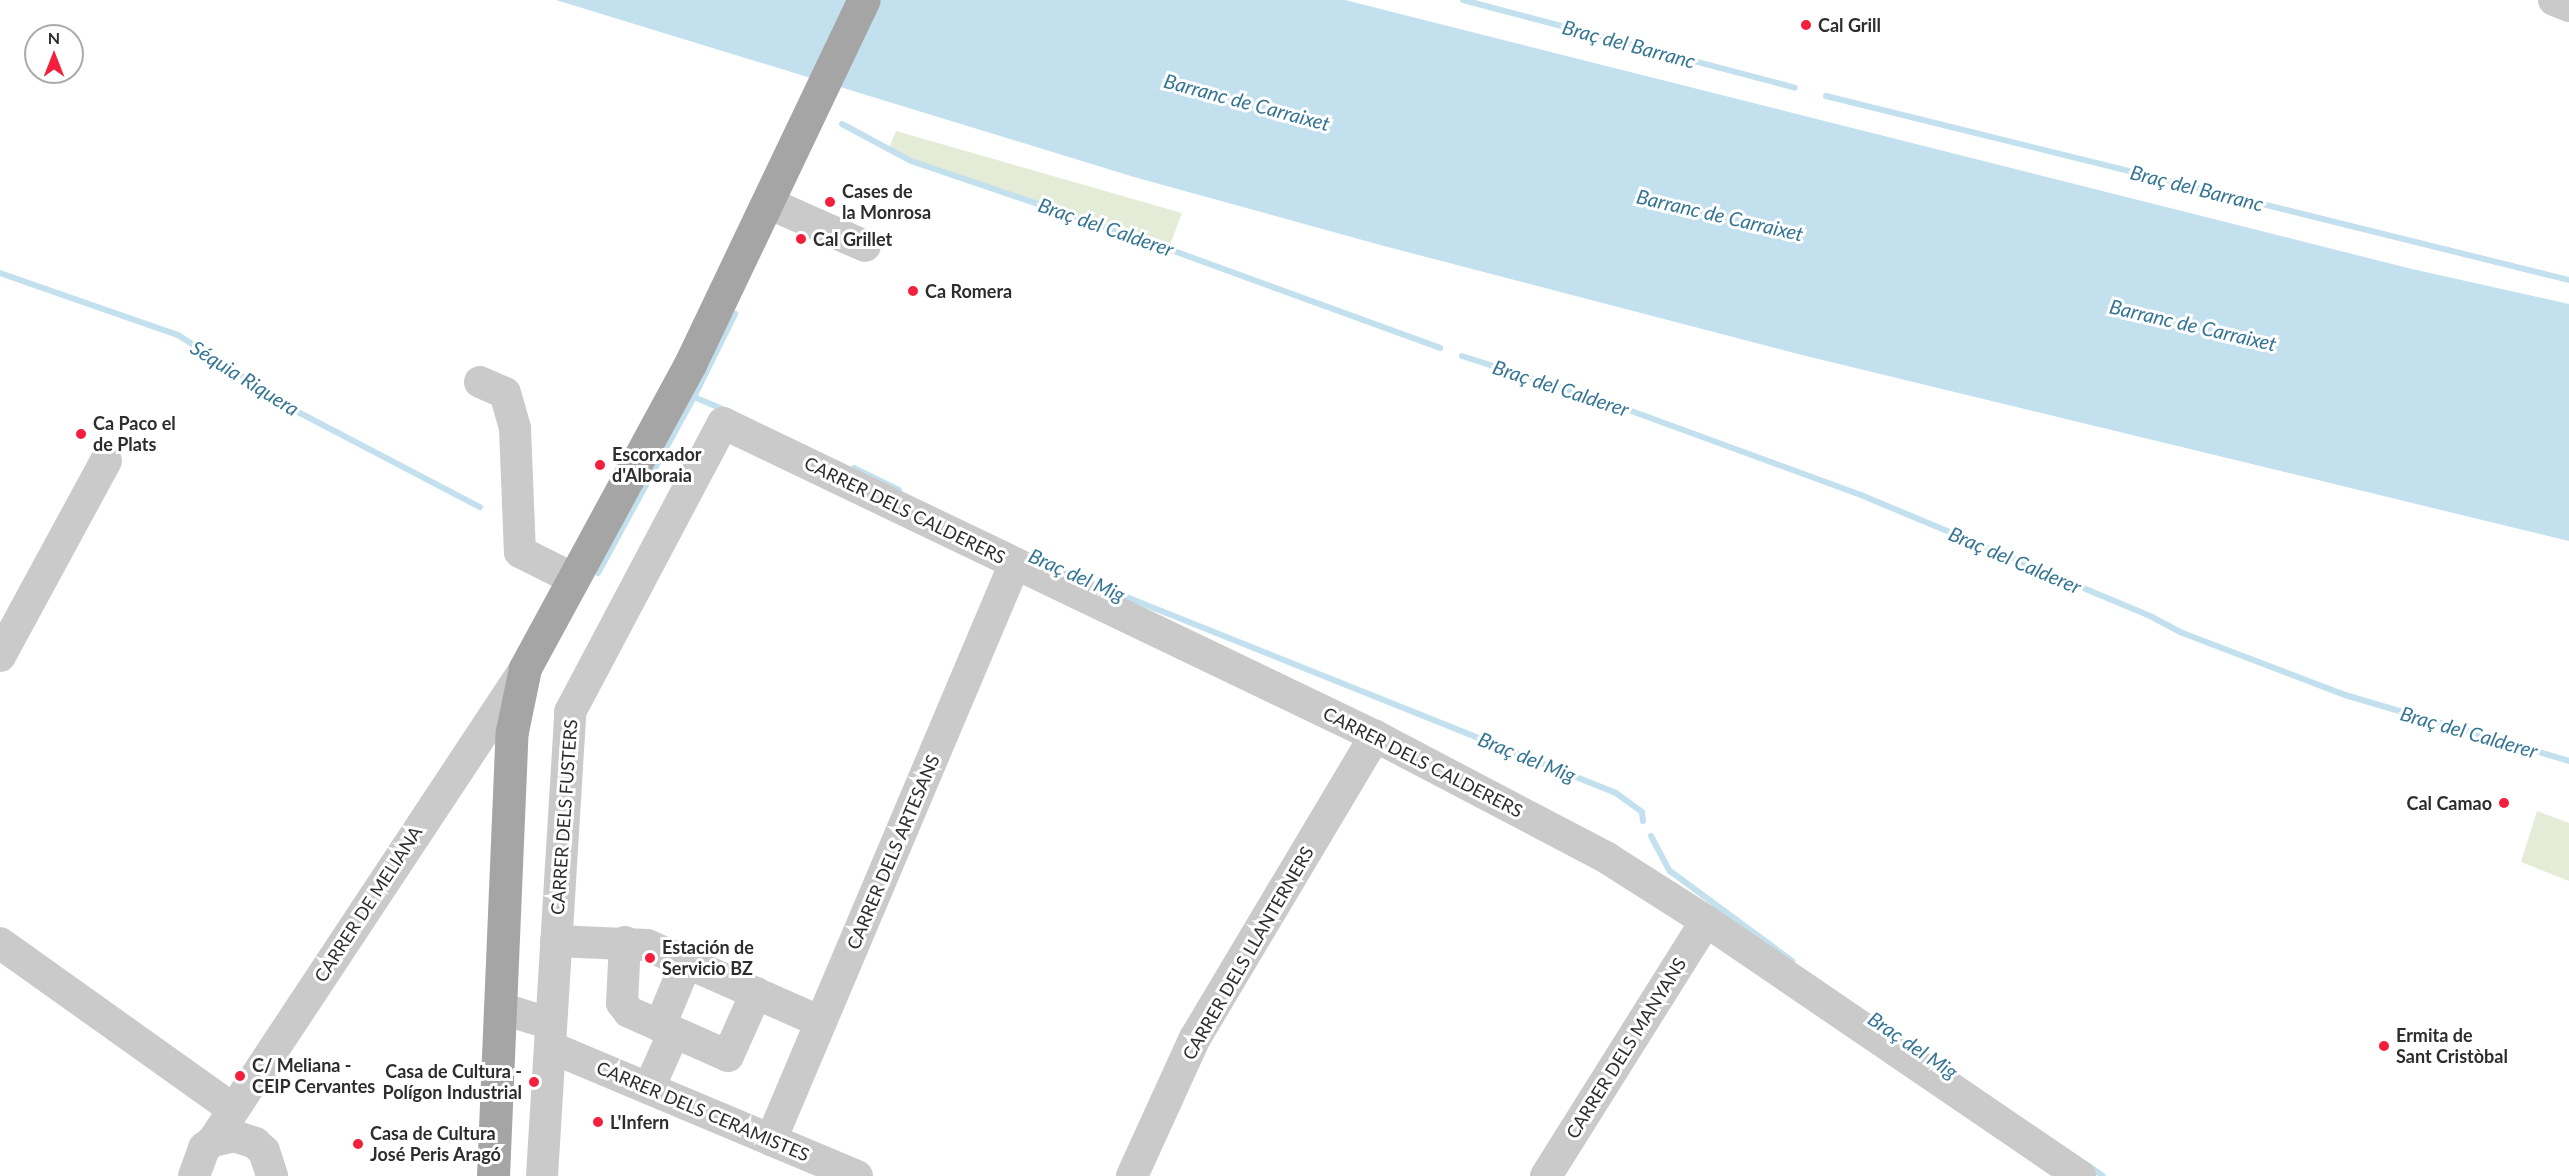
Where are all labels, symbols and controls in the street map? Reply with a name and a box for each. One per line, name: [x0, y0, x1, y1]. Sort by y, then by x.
place label: Cal Grill: [1818, 14, 1881, 36]
water label: Braç del Barranc: [1560, 15, 1698, 73]
marker: Cal Grill: [1799, 18, 1813, 32]
north arrow: [24, 24, 84, 84]
text: N: [48, 28, 60, 47]
water label: Barranc de Carraixet: [1161, 68, 1333, 136]
water label: Braç del Barranc: [2128, 160, 2266, 216]
place label: Cases de la Monrosa: [842, 181, 931, 224]
water label: Barranc de Carraixet: [1634, 184, 1806, 246]
water label: Braç del Calderer: [1035, 193, 1177, 261]
marker: Cases de la Monrosa: [823, 195, 837, 209]
place label: Cal Grillet: [813, 228, 892, 250]
marker: Cal Grillet: [794, 232, 808, 246]
place label: Ca Romera: [925, 280, 1012, 302]
marker: Ca Romera: [906, 284, 920, 298]
water label: Barranc de Carraixet: [2107, 294, 2279, 356]
water label: Séquia Riquera: [186, 335, 304, 421]
water label: Braç del Calderer: [1490, 355, 1632, 421]
place label: Ca Paco el de Plats: [93, 413, 176, 456]
marker: Ca Paco el de Plats: [74, 427, 88, 441]
place label: Escorxador d'Alboraia: [612, 444, 702, 486]
street label: CARRER DELS CALDERERS: [801, 452, 1009, 568]
marker: Escorxador d'Alboraia: [593, 458, 607, 472]
water label: Braç del Calderer: [1945, 521, 2085, 599]
water label: Braç del Mig: [1025, 543, 1129, 607]
water label: Braç del Calderer: [2398, 701, 2540, 763]
street label: CARRER DELS CALDERERS: [1320, 702, 1526, 822]
street label: CARRER DELS FUSTERS: [546, 718, 582, 916]
water label: Braç del Mig: [1475, 727, 1579, 787]
street label: CARRER DELS ARTESANS: [842, 751, 944, 953]
place label: Cal Camao: [2407, 792, 2492, 814]
marker: Cal Camao: [2497, 796, 2511, 810]
street label: CARRER DE MELIANA: [310, 822, 426, 986]
street label: CARRER DELS LLANTERNERS: [1178, 843, 1318, 1063]
place label: Estación de Servicio BZ: [662, 937, 754, 980]
marker: Estación de Servicio BZ: [643, 951, 657, 965]
street label: CARRER DELS MANYANS: [1561, 954, 1691, 1142]
water label: Braç del Mig: [1864, 1006, 1962, 1084]
place label: Ermita de Sant Cristòbal: [2396, 1025, 2508, 1068]
marker: Ermita de Sant Cristòbal: [2377, 1039, 2391, 1053]
place label: C/ Meliana - CEIP Cervantes: [252, 1055, 376, 1098]
street label: CARRER DELS CERAMISTES: [593, 1056, 813, 1166]
place label: Casa de Cultura - Polígon Industrial: [382, 1061, 522, 1104]
marker: C/ Meliana - CEIP Cervantes: [233, 1069, 247, 1083]
marker: Casa de Cultura - Polígon Industrial: [527, 1075, 541, 1089]
place label: L'Infern: [610, 1111, 669, 1133]
marker: L'Infern: [591, 1115, 605, 1129]
place label: Casa de Cultura José Peris Aragó: [370, 1123, 501, 1166]
marker: Casa de Cultura José Peris Aragó: [351, 1137, 365, 1151]

